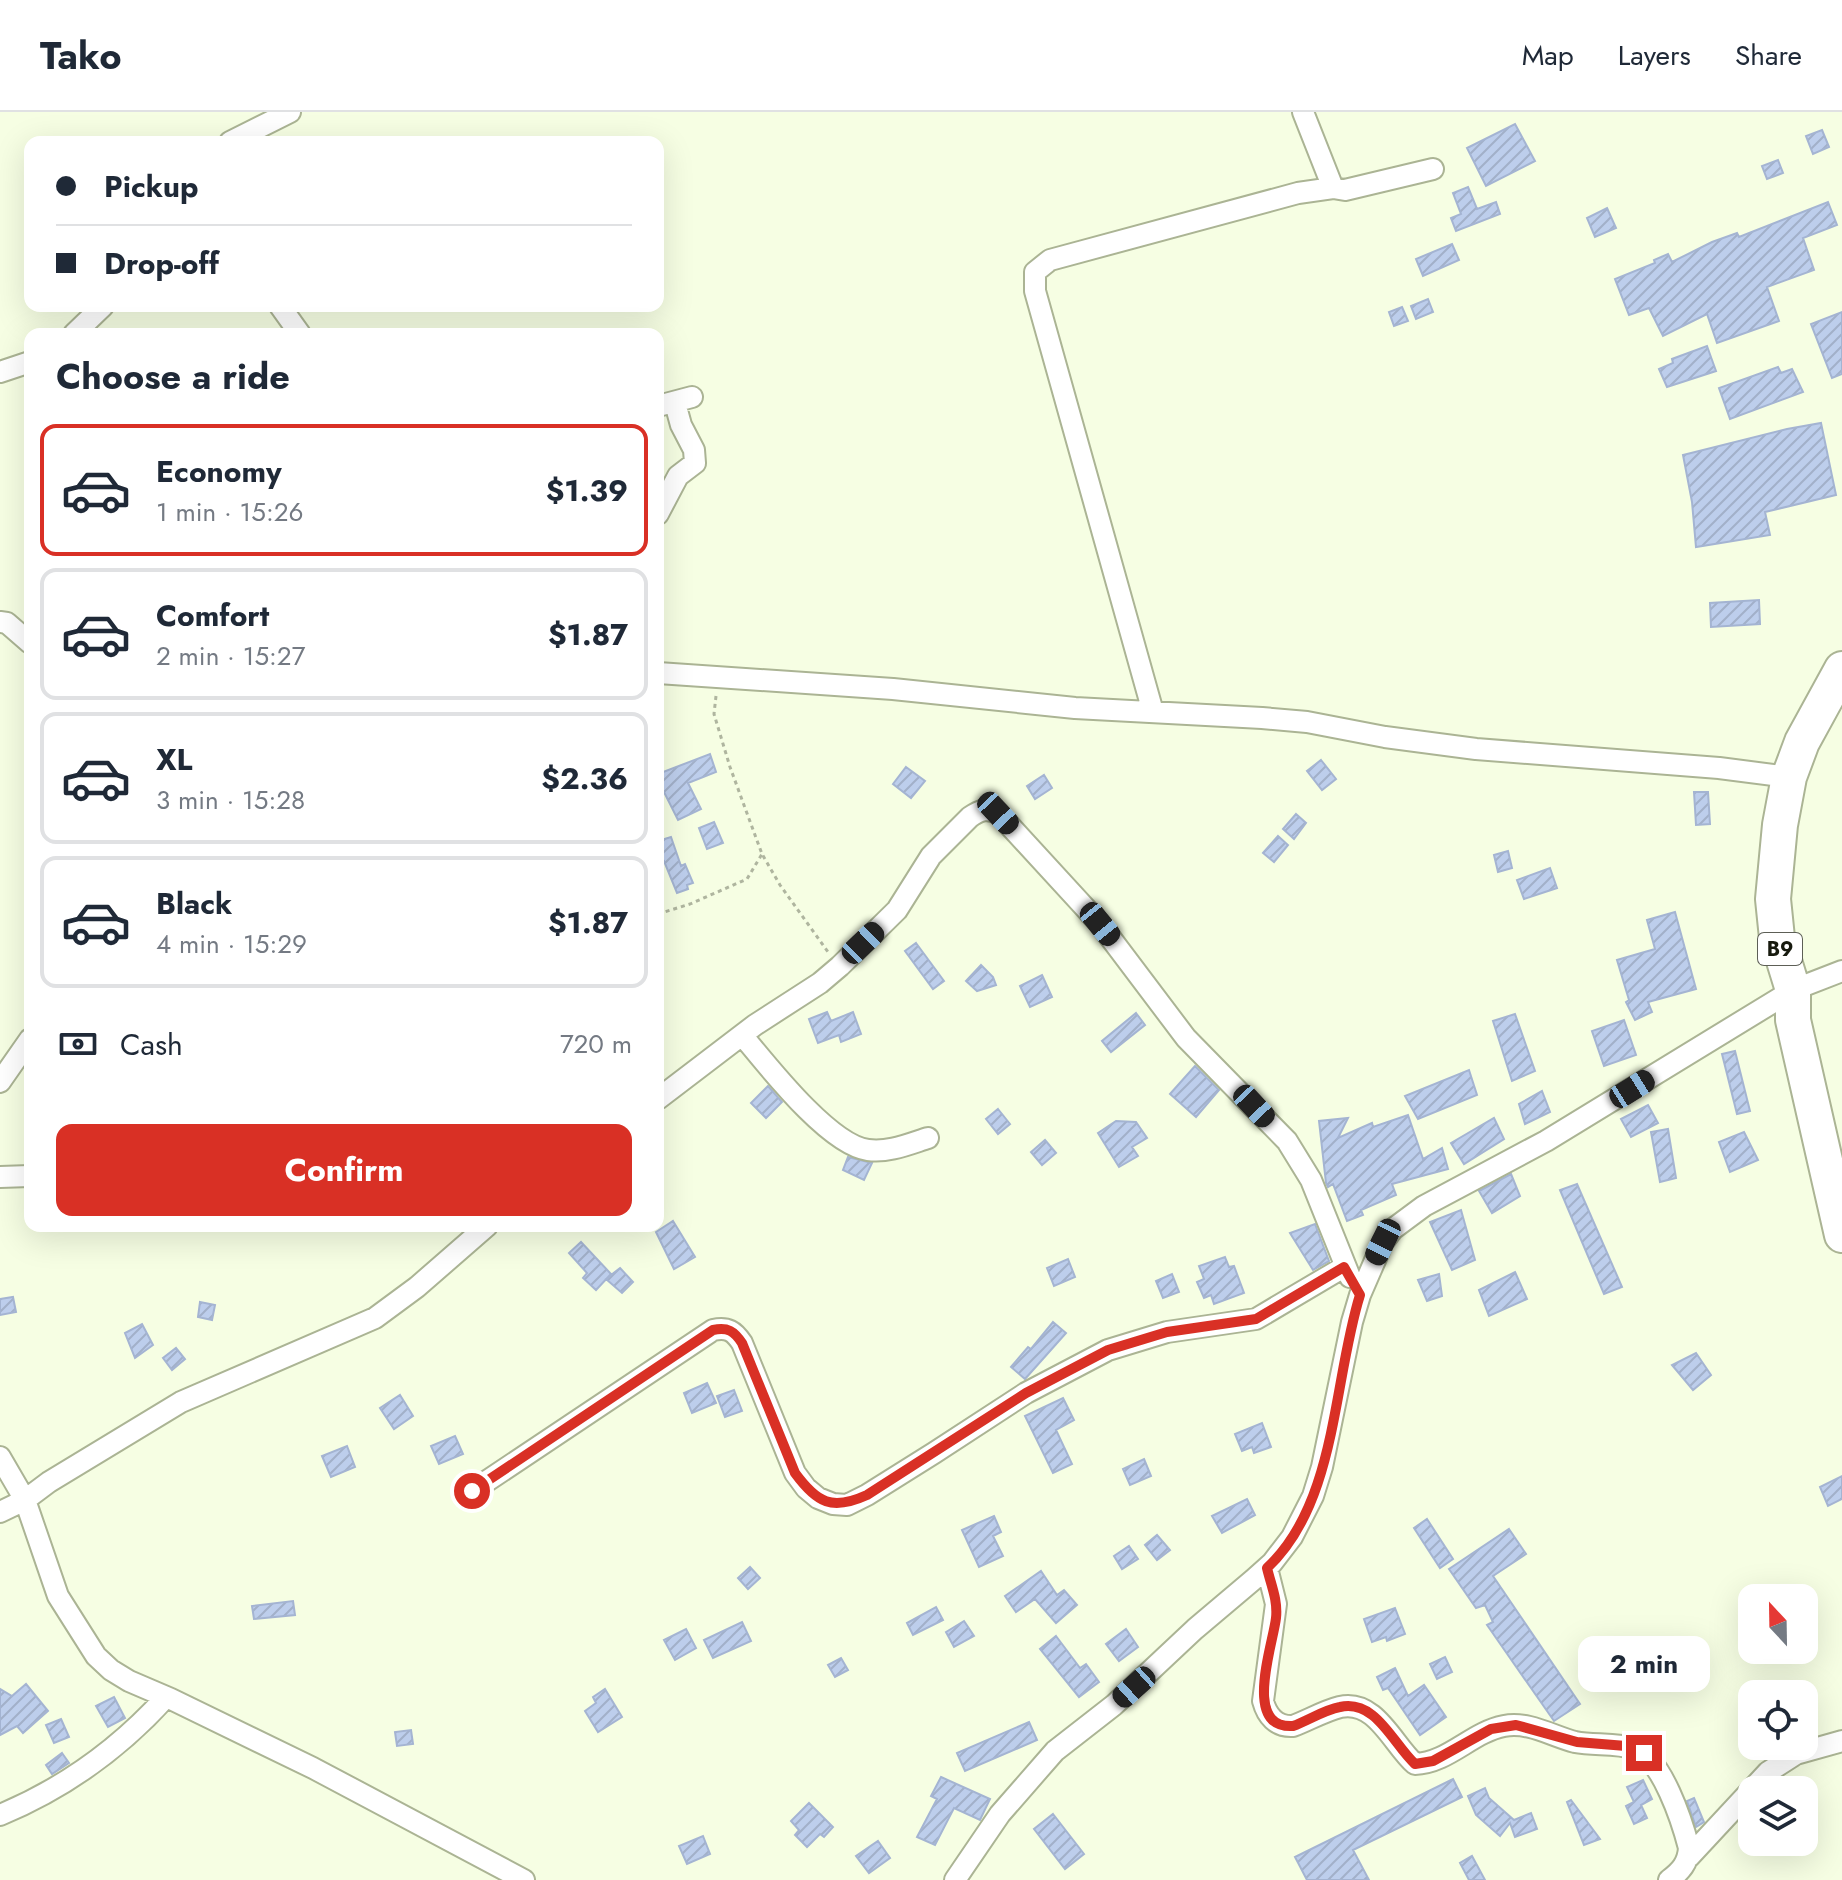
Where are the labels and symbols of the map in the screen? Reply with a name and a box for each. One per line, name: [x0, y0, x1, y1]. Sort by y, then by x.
car: [973, 787, 1023, 839]
car: [1076, 898, 1124, 950]
car: [837, 918, 889, 968]
road number: B9: [1758, 933, 1802, 965]
car: [1605, 1066, 1659, 1112]
car: [1229, 1080, 1279, 1132]
car: [1362, 1215, 1404, 1269]
route start: [454, 1473, 490, 1509]
north arrow: [1738, 1584, 1818, 1664]
callout: 2 min: [1578, 1637, 1710, 1693]
car: [1108, 1662, 1160, 1712]
route end: [1626, 1735, 1662, 1771]

